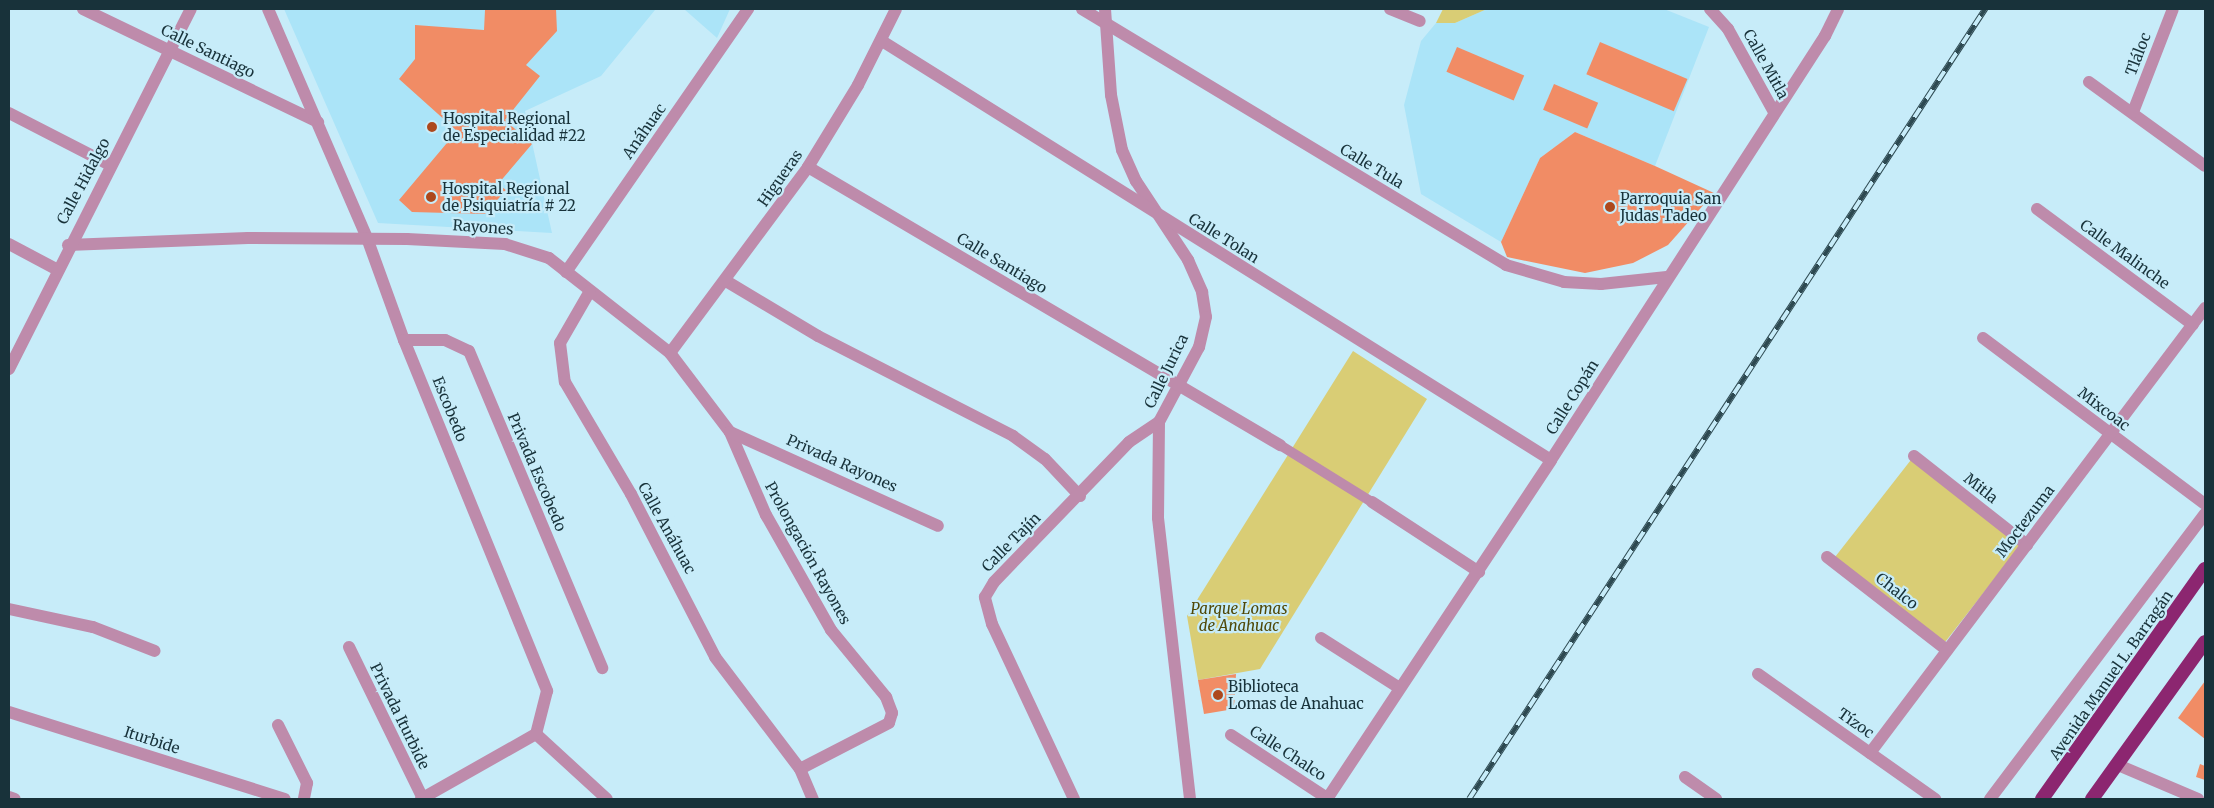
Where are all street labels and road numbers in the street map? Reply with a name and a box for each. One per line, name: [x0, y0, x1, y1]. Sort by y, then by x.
street label: Calle Santiago: [158, 21, 258, 81]
street label: Calle Mitla: [1740, 26, 1792, 102]
street label: Tláloc: [2122, 30, 2154, 78]
street label: Anáhuac: [619, 100, 669, 162]
street label: Calle Hidalgo: [53, 135, 113, 227]
street label: Calle Tula: [1337, 140, 1407, 192]
street label: Higueras: [754, 146, 806, 210]
street label: Calle Tolan: [1185, 209, 1263, 267]
street label: Calle Malinche: [2077, 215, 2173, 293]
street label: Rayones: [452, 216, 514, 238]
street label: Calle Santiago: [954, 229, 1050, 297]
street label: Calle Jurica: [1140, 331, 1192, 411]
street label: Calle Copán: [1542, 356, 1602, 438]
street label: Escobedo: [429, 374, 471, 444]
street label: Mixcoac: [2074, 384, 2134, 434]
street label: Privada Escobedo: [504, 410, 570, 534]
street label: Privada Rayones: [784, 431, 900, 495]
street label: Mitla: [1960, 469, 2002, 507]
street label: Calle Anáhuac: [634, 479, 700, 577]
street label: Prolongación Rayones: [761, 479, 855, 627]
street label: Moctezuma: [1992, 481, 2058, 561]
street label: Calle Tajín: [978, 509, 1044, 575]
street label: Chalco: [1872, 569, 1922, 613]
street label: Avenida Manuel L. Barragán: [2045, 587, 2177, 763]
street label: Privada Iturbide: [367, 660, 433, 772]
street label: Tízoc: [1834, 704, 1878, 742]
street label: Calle Chalco: [1246, 722, 1330, 784]
street label: Iturbide: [122, 723, 182, 757]

